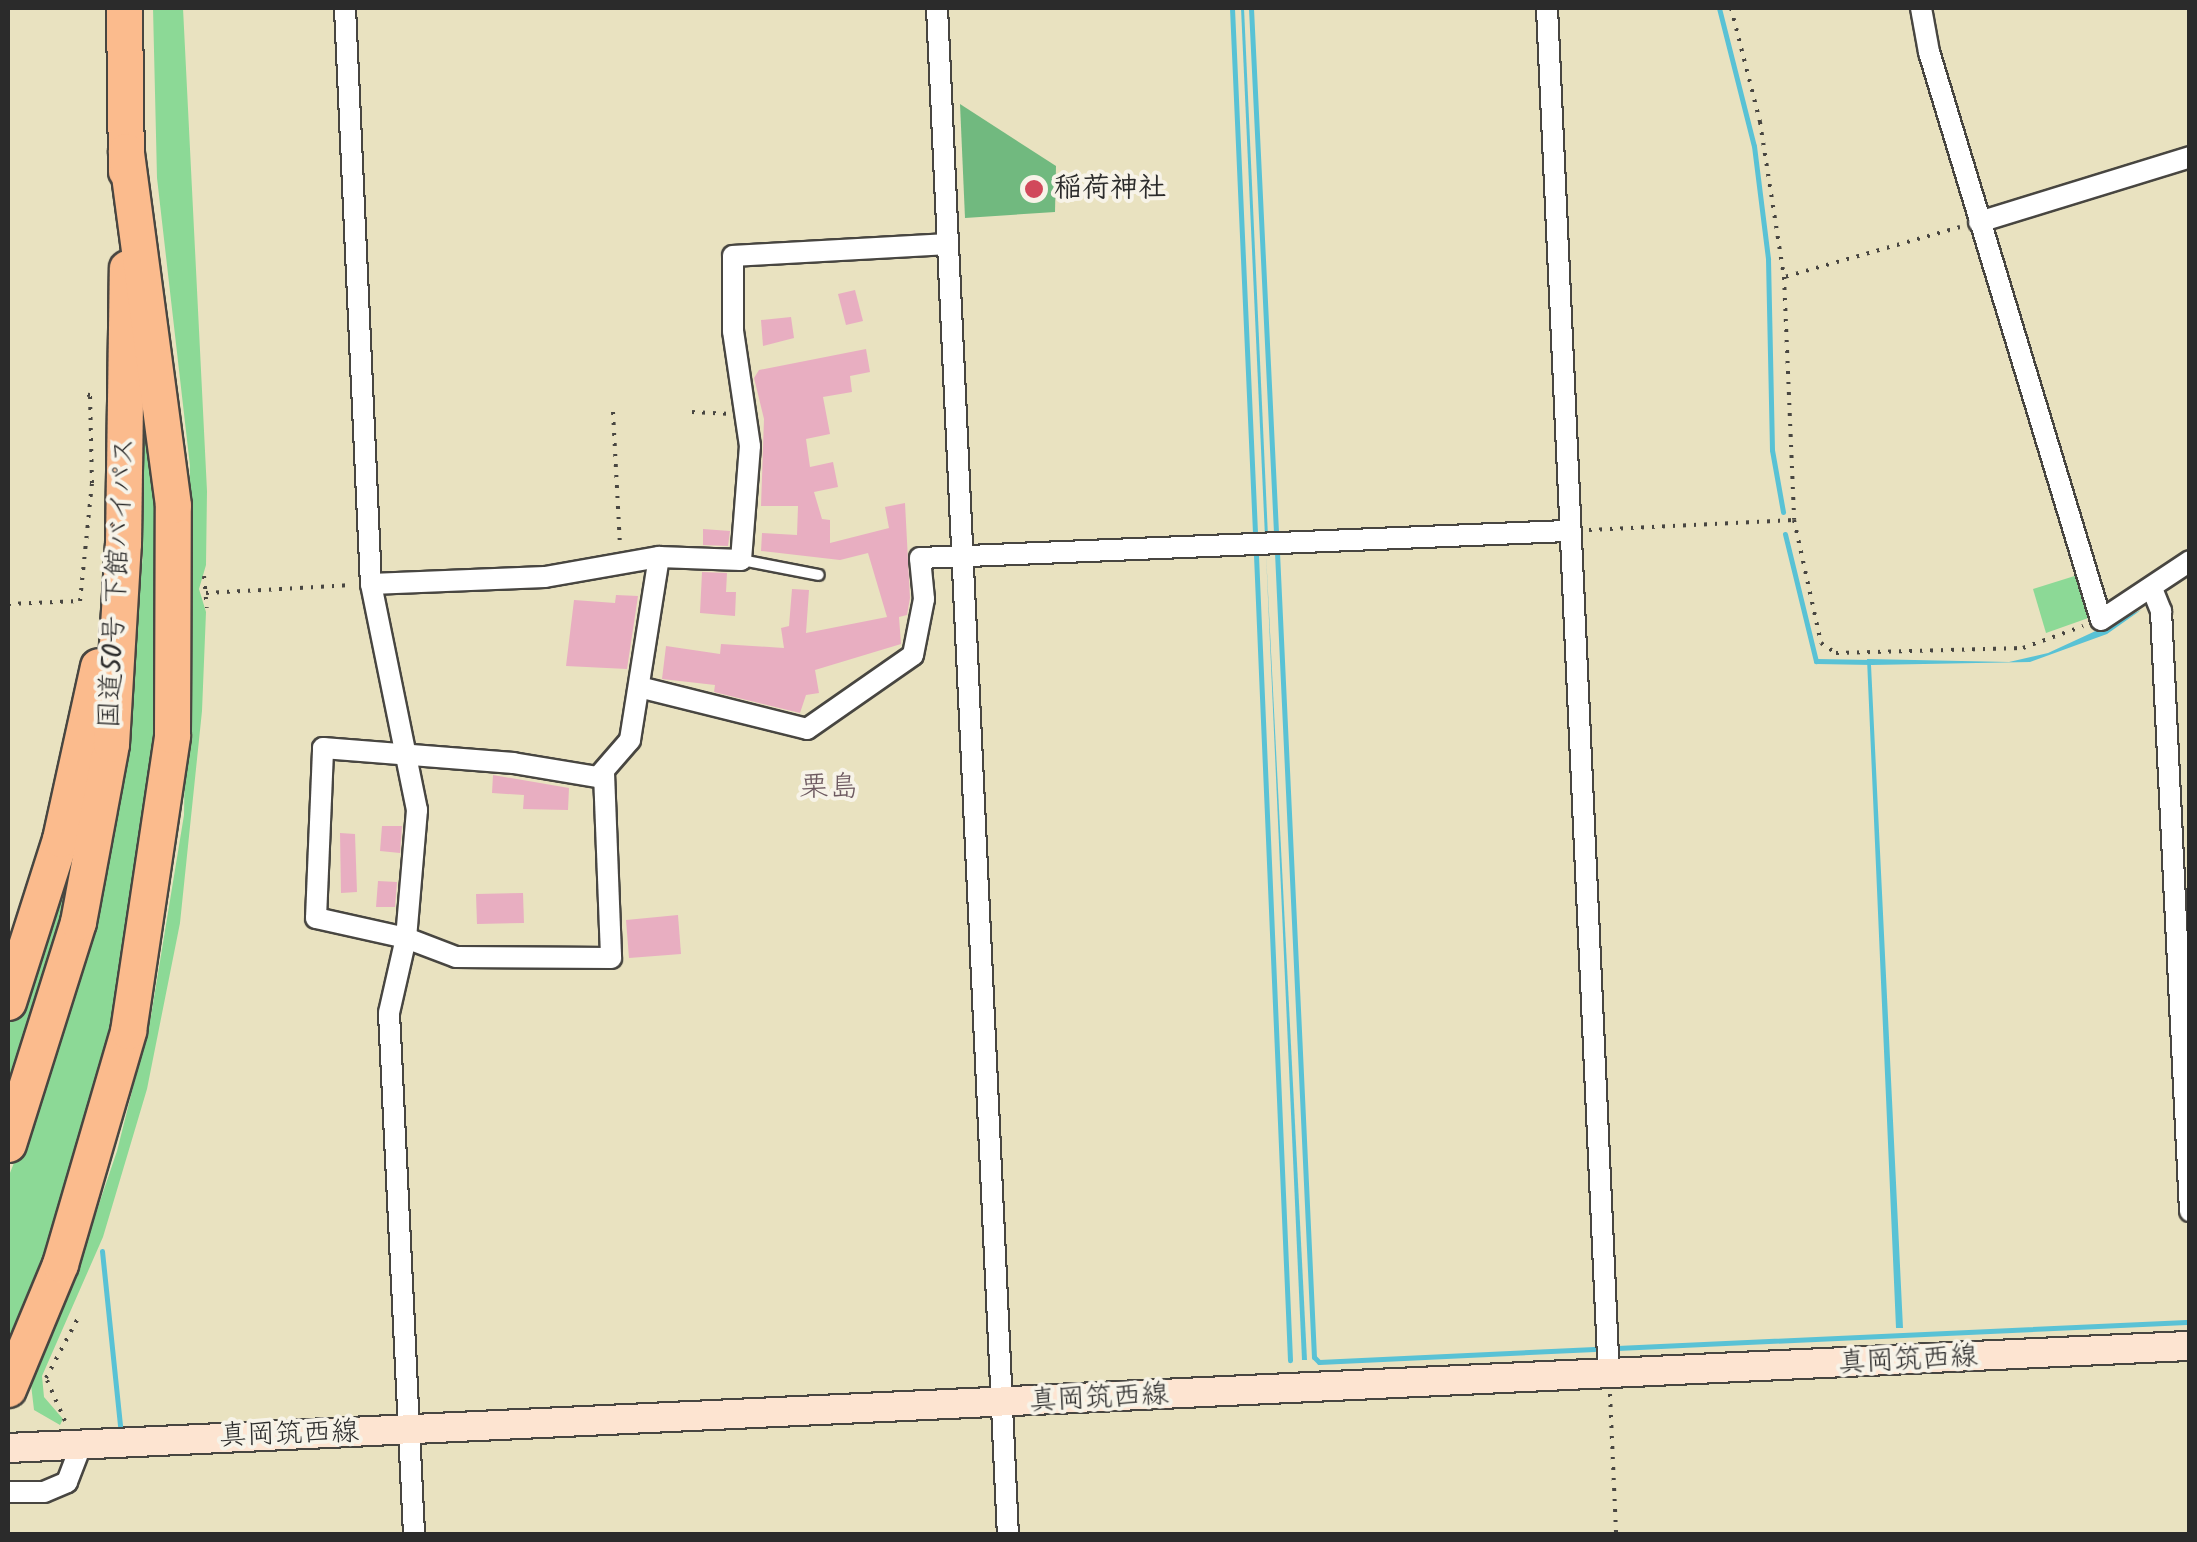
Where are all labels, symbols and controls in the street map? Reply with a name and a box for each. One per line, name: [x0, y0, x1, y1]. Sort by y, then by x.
place label: 稲荷神社: [1054, 172, 1166, 206]
marker: 稲荷神社: [1023, 178, 1045, 200]
street label: 国道50号 下館バイパス: [94, 436, 142, 730]
district label: 栗島: [799, 770, 859, 806]
street label: 真岡筑西線: [1837, 1341, 1979, 1381]
street label: 真岡筑西線: [1028, 1379, 1170, 1419]
street label: 真岡筑西線: [218, 1416, 360, 1454]

